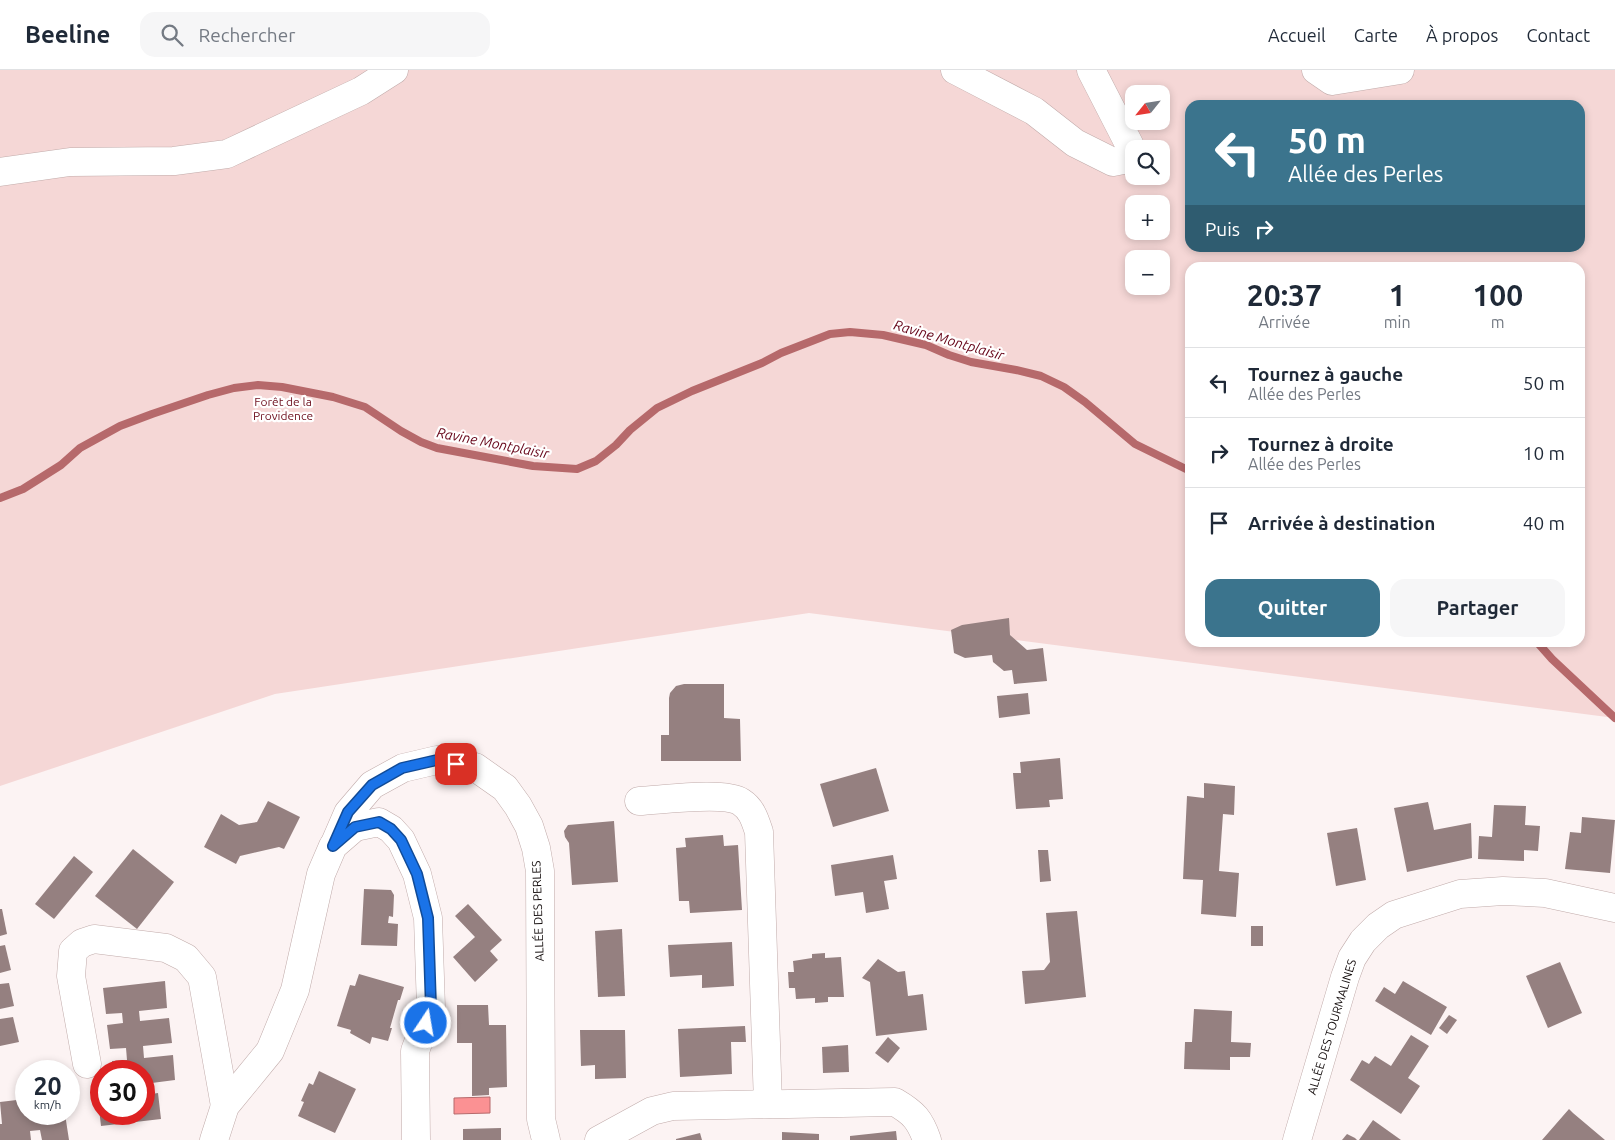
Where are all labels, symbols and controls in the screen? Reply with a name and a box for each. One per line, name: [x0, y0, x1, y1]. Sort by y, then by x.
search box: [140, 12, 490, 57]
text: Beeline: [25, 21, 110, 48]
icon: search: [158, 21, 186, 49]
text: Rechercher: [198, 24, 295, 46]
text: Accueil: [1268, 25, 1326, 45]
text: Carte: [1354, 25, 1398, 45]
text: À propos: [1426, 25, 1498, 45]
text: Contact: [1526, 25, 1590, 45]
north arrow: [1125, 85, 1170, 130]
map controls: [1125, 85, 1170, 295]
icon: left: [1205, 120, 1270, 185]
text: 50 m: [1288, 120, 1366, 160]
button: search: [1125, 140, 1170, 185]
text: Allée des Perles: [1288, 161, 1443, 186]
button: +: [1125, 195, 1170, 240]
icon: right: [1250, 215, 1278, 243]
text: Puis: [1205, 218, 1240, 240]
button: −: [1125, 250, 1170, 295]
text: 20:37: [1247, 278, 1322, 312]
text: 1: [1389, 278, 1406, 312]
text: 100: [1472, 278, 1523, 312]
text: Arrivée: [1258, 313, 1310, 331]
text: min: [1384, 313, 1411, 331]
text: m: [1491, 313, 1505, 331]
water label: Ravine Montplaisir: [892, 317, 1007, 364]
text: Tournez à gauche: [1248, 363, 1403, 385]
icon: left: [1205, 369, 1233, 397]
text: 50 m: [1523, 372, 1565, 394]
text: Allée des Perles: [1248, 385, 1361, 403]
park label: Forêt de la Providence: [253, 395, 313, 422]
water label: Ravine Montplaisir: [436, 424, 551, 462]
text: Tournez à droite: [1248, 433, 1394, 455]
icon: right: [1205, 439, 1233, 467]
text: 10 m: [1523, 442, 1565, 464]
text: Allée des Perles: [1248, 455, 1361, 473]
icon: arrive: [1205, 509, 1233, 537]
text: Arrivée à destination: [1248, 512, 1435, 534]
text: 40 m: [1523, 512, 1565, 534]
button: Quitter: [1205, 579, 1380, 637]
button: Partager: [1390, 579, 1565, 637]
pin: [435, 743, 477, 785]
icon: arrive: [442, 750, 470, 778]
street label: ALLÉE DES PERLES: [529, 860, 546, 962]
street label: ALLÉE DES TOURMALINES: [1305, 958, 1358, 1096]
position arrow: [399, 996, 451, 1048]
speed limit sign: 30: [90, 1060, 155, 1125]
text: 20: [33, 1072, 62, 1100]
text: km/h: [34, 1098, 61, 1111]

